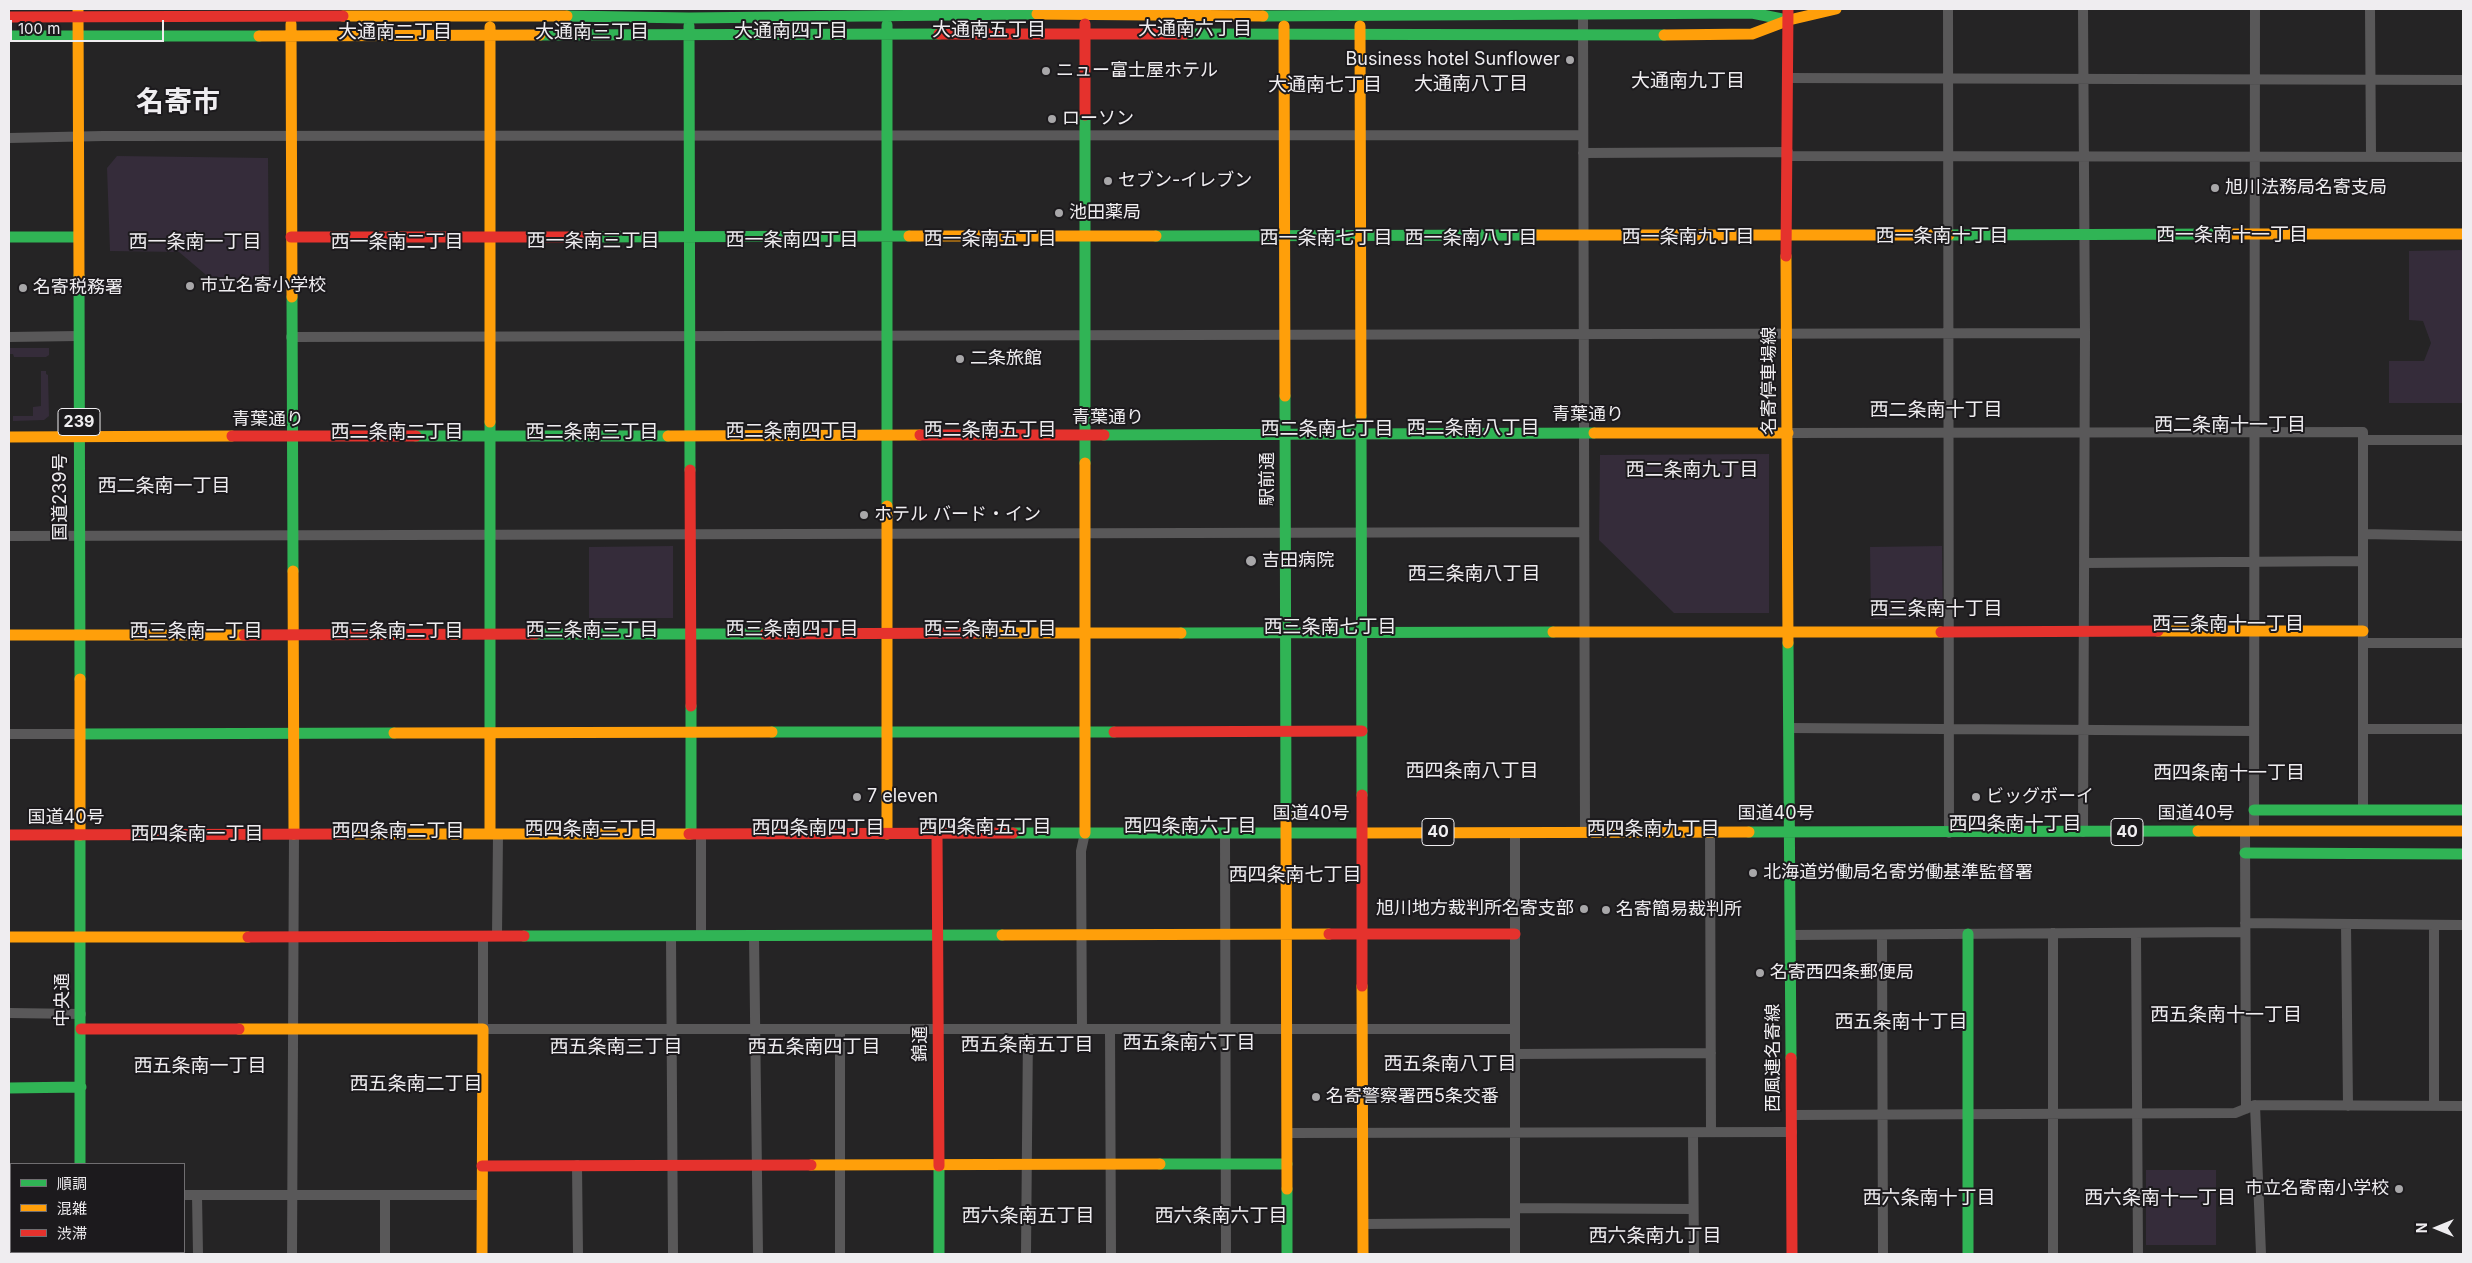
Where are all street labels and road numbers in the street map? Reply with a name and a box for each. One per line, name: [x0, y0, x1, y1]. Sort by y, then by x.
street label: 名寄停車場線: [1759, 327, 1781, 435]
street label: 青葉通り: [1552, 404, 1624, 426]
street label: 青葉通り: [1072, 407, 1144, 429]
road number: 239: [58, 408, 100, 436]
street label: 青葉通り: [232, 409, 304, 431]
street label: 駅前通: [1257, 452, 1279, 506]
street label: 国道239号: [50, 453, 72, 541]
street label: 国道40号: [1273, 803, 1349, 825]
street label: 国道40号: [1738, 803, 1814, 825]
street label: 国道40号: [2158, 803, 2234, 825]
street label: 国道40号: [28, 807, 104, 829]
road number: 40: [1422, 819, 1454, 846]
road number: 40: [2111, 819, 2143, 846]
street label: 中央通: [52, 973, 74, 1027]
street label: 西風連名寄線: [1763, 1004, 1785, 1112]
street label: 錦通: [910, 1026, 932, 1062]

